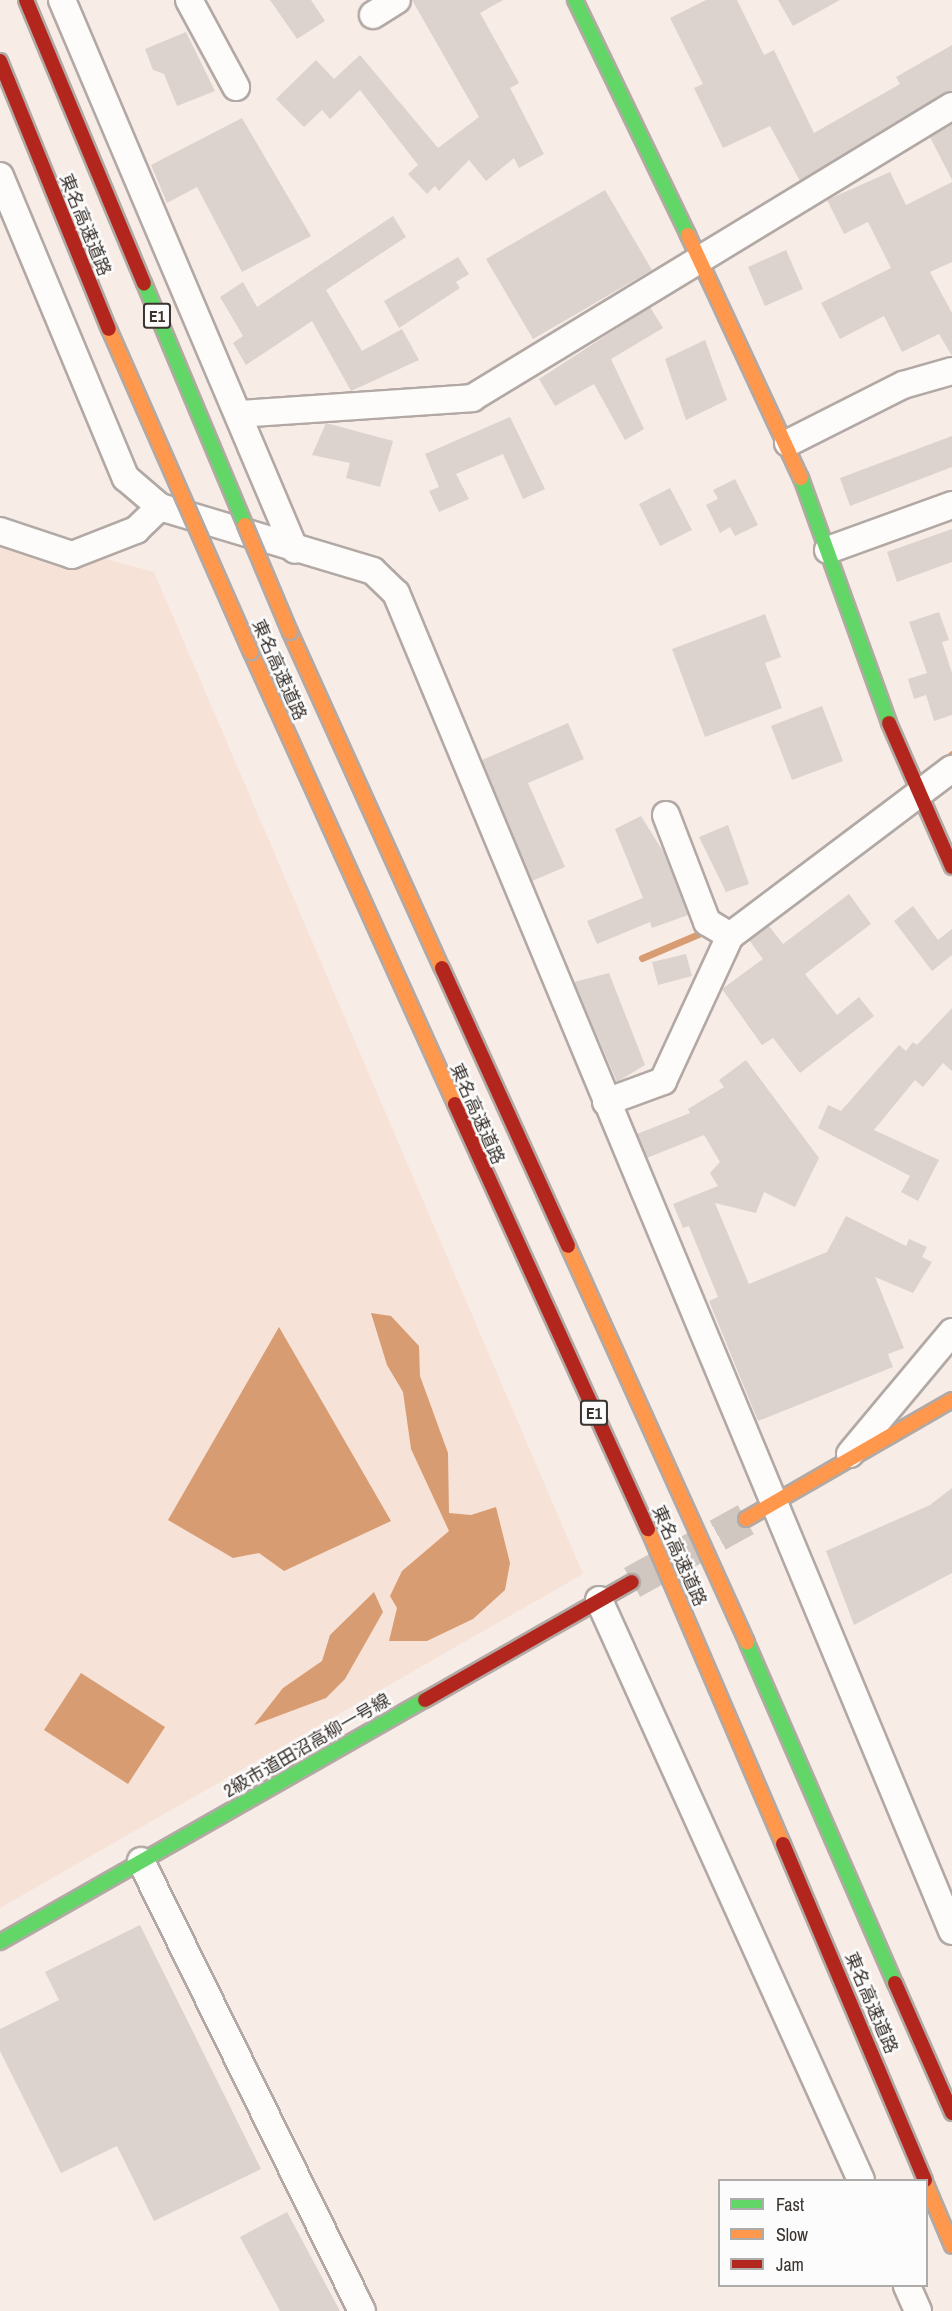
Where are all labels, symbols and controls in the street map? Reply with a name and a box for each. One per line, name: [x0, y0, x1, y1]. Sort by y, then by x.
street label: 東名高速道路: [55, 171, 115, 279]
road number: E1: [142, 303, 172, 329]
street label: 東名高速道路: [247, 616, 311, 724]
street label: 東名高速道路: [445, 1060, 509, 1168]
road number: E1: [579, 1400, 609, 1426]
street label: 東名高速道路: [647, 1502, 711, 1610]
street label: 2級市道田沼高柳一号線: [220, 1690, 394, 1802]
street label: 東名高速道路: [840, 1949, 902, 2057]
legend: [718, 2179, 928, 2287]
text: Fast: [776, 2192, 804, 2217]
text: Slow: [776, 2222, 808, 2247]
text: Jam: [776, 2252, 804, 2277]

